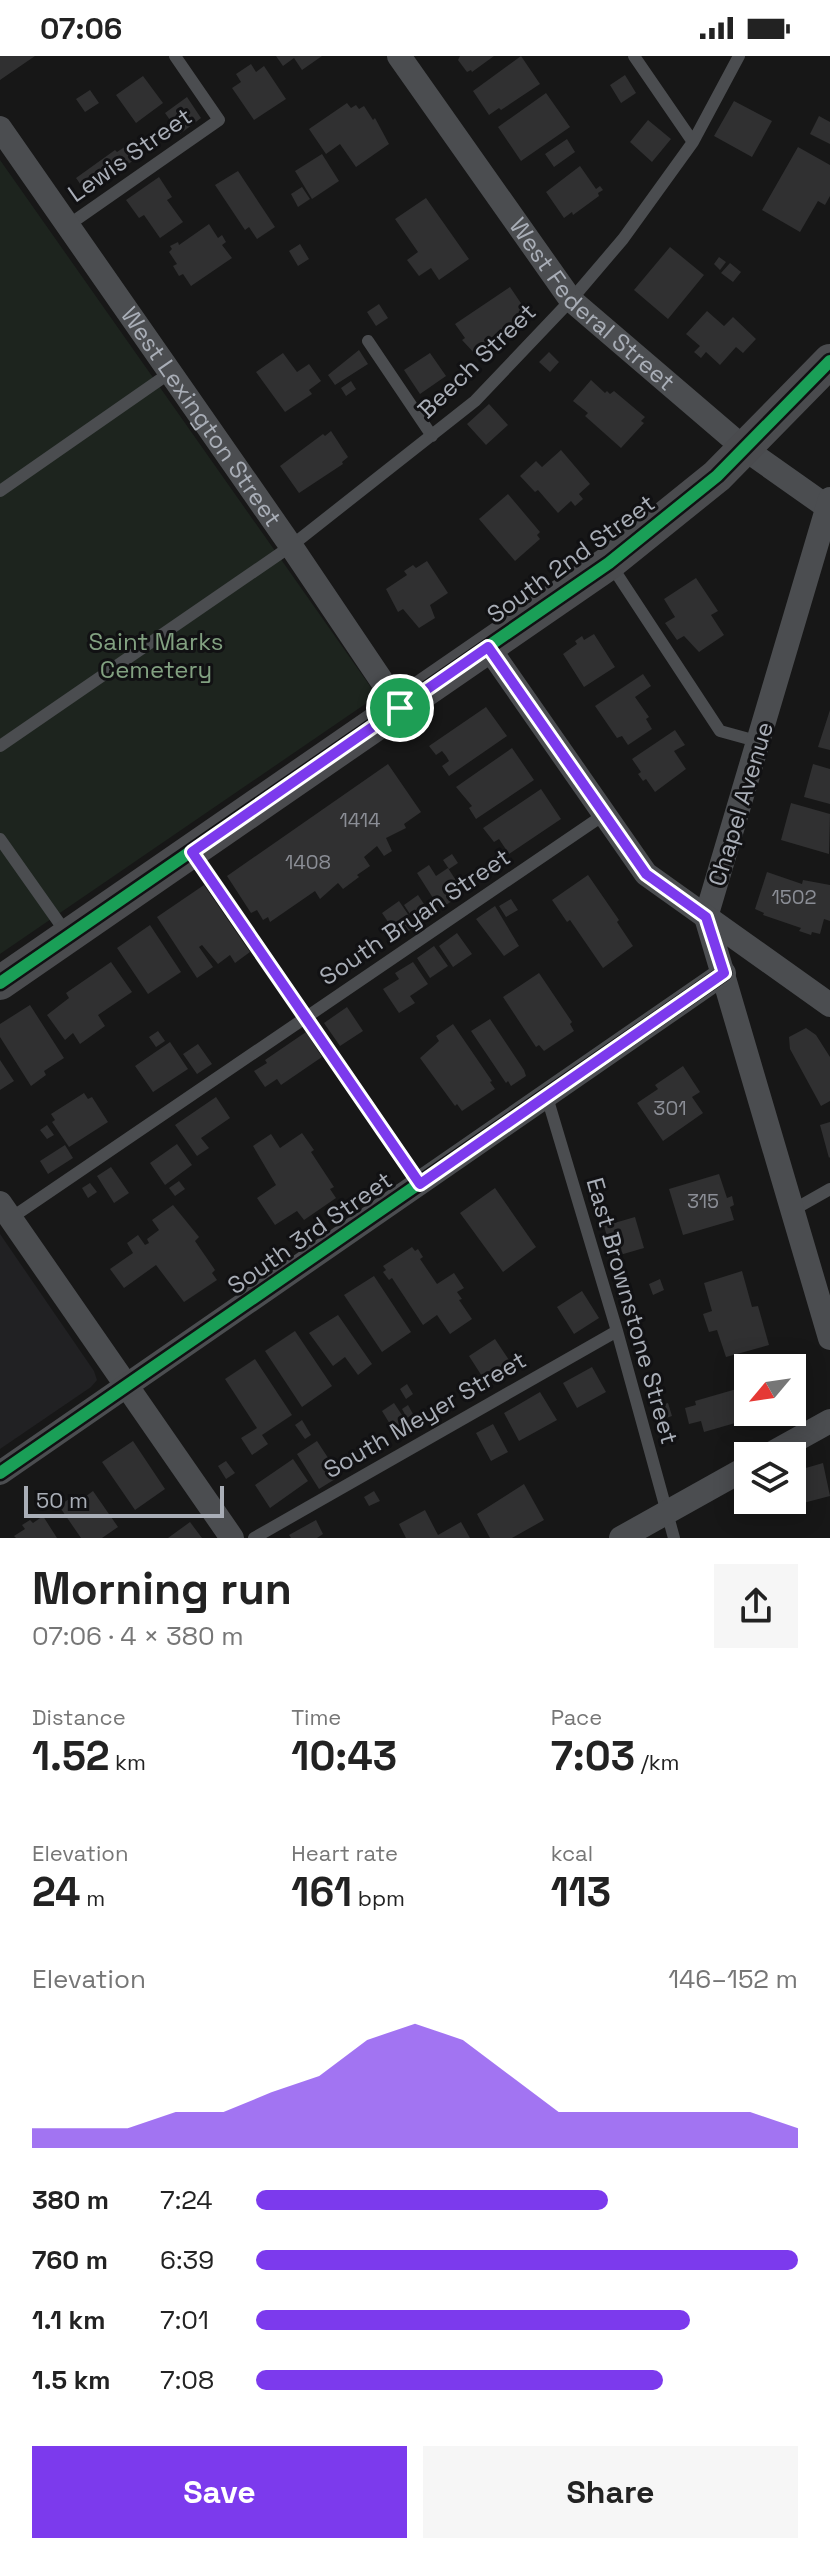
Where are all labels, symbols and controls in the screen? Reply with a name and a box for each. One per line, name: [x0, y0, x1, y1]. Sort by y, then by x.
text: 07:06: [40, 9, 122, 48]
street label: Lewis Street: [62, 101, 198, 209]
street label: West Federal Street: [503, 211, 682, 397]
street label: Beech Street: [411, 296, 542, 425]
street label: West Lexington Street: [114, 301, 289, 533]
street label: South 2nd Street: [481, 487, 661, 630]
park label: Saint Marks Cemetery: [89, 626, 223, 685]
pin: [366, 674, 434, 742]
icon: arrive: [378, 686, 422, 730]
street label: Chapel Avenue: [701, 718, 780, 890]
house number: 1414: [339, 807, 381, 833]
street label: South Bryan Street: [313, 841, 516, 992]
house number: 1408: [285, 849, 331, 875]
house number: 1502: [771, 884, 817, 910]
house number: 301: [653, 1095, 687, 1121]
street label: South 3rd Street: [221, 1164, 398, 1301]
street label: East Brownstone Street: [580, 1174, 685, 1448]
house number: 315: [687, 1188, 719, 1214]
street label: South Meyer Street: [318, 1344, 531, 1485]
north arrow: [734, 1354, 806, 1426]
map controls: [734, 1354, 806, 1514]
button: layers: [734, 1442, 806, 1514]
scale bar: [24, 1482, 224, 1518]
text: 50 m: [36, 1486, 88, 1514]
text: Morning run: [32, 1561, 292, 1617]
button: share: [714, 1564, 798, 1648]
text: 07:06 · 4 × 380 m: [32, 1619, 244, 1653]
text: Distance: [32, 1703, 126, 1731]
text: Time: [291, 1703, 341, 1731]
text: Pace: [551, 1703, 602, 1731]
text: 1.52: [32, 1731, 109, 1782]
text: 10:43: [291, 1731, 397, 1782]
text: 7:03: [551, 1731, 635, 1782]
text: km: [109, 1748, 146, 1776]
text: /km: [635, 1748, 680, 1776]
text: Elevation: [32, 1839, 128, 1867]
text: Heart rate: [291, 1839, 398, 1867]
text: kcal: [551, 1839, 593, 1867]
text: 24: [32, 1867, 81, 1918]
text: 161: [291, 1867, 352, 1918]
text: 113: [551, 1867, 611, 1918]
text: m: [81, 1884, 105, 1912]
text: bpm: [352, 1884, 405, 1912]
text: Elevation: [32, 1962, 146, 1996]
text: 146–152 m: [668, 1962, 798, 1996]
text: 380 m: [32, 2183, 109, 2217]
text: 7:24: [160, 2183, 212, 2217]
text: 760 m: [32, 2243, 108, 2277]
text: 6:39: [160, 2243, 214, 2277]
text: 1.1 km: [32, 2303, 105, 2337]
text: 7:01: [160, 2303, 209, 2337]
text: 1.5 km: [32, 2363, 111, 2397]
text: 7:08: [160, 2363, 214, 2397]
button: Save: [32, 2446, 407, 2538]
button: Share: [423, 2446, 798, 2538]

